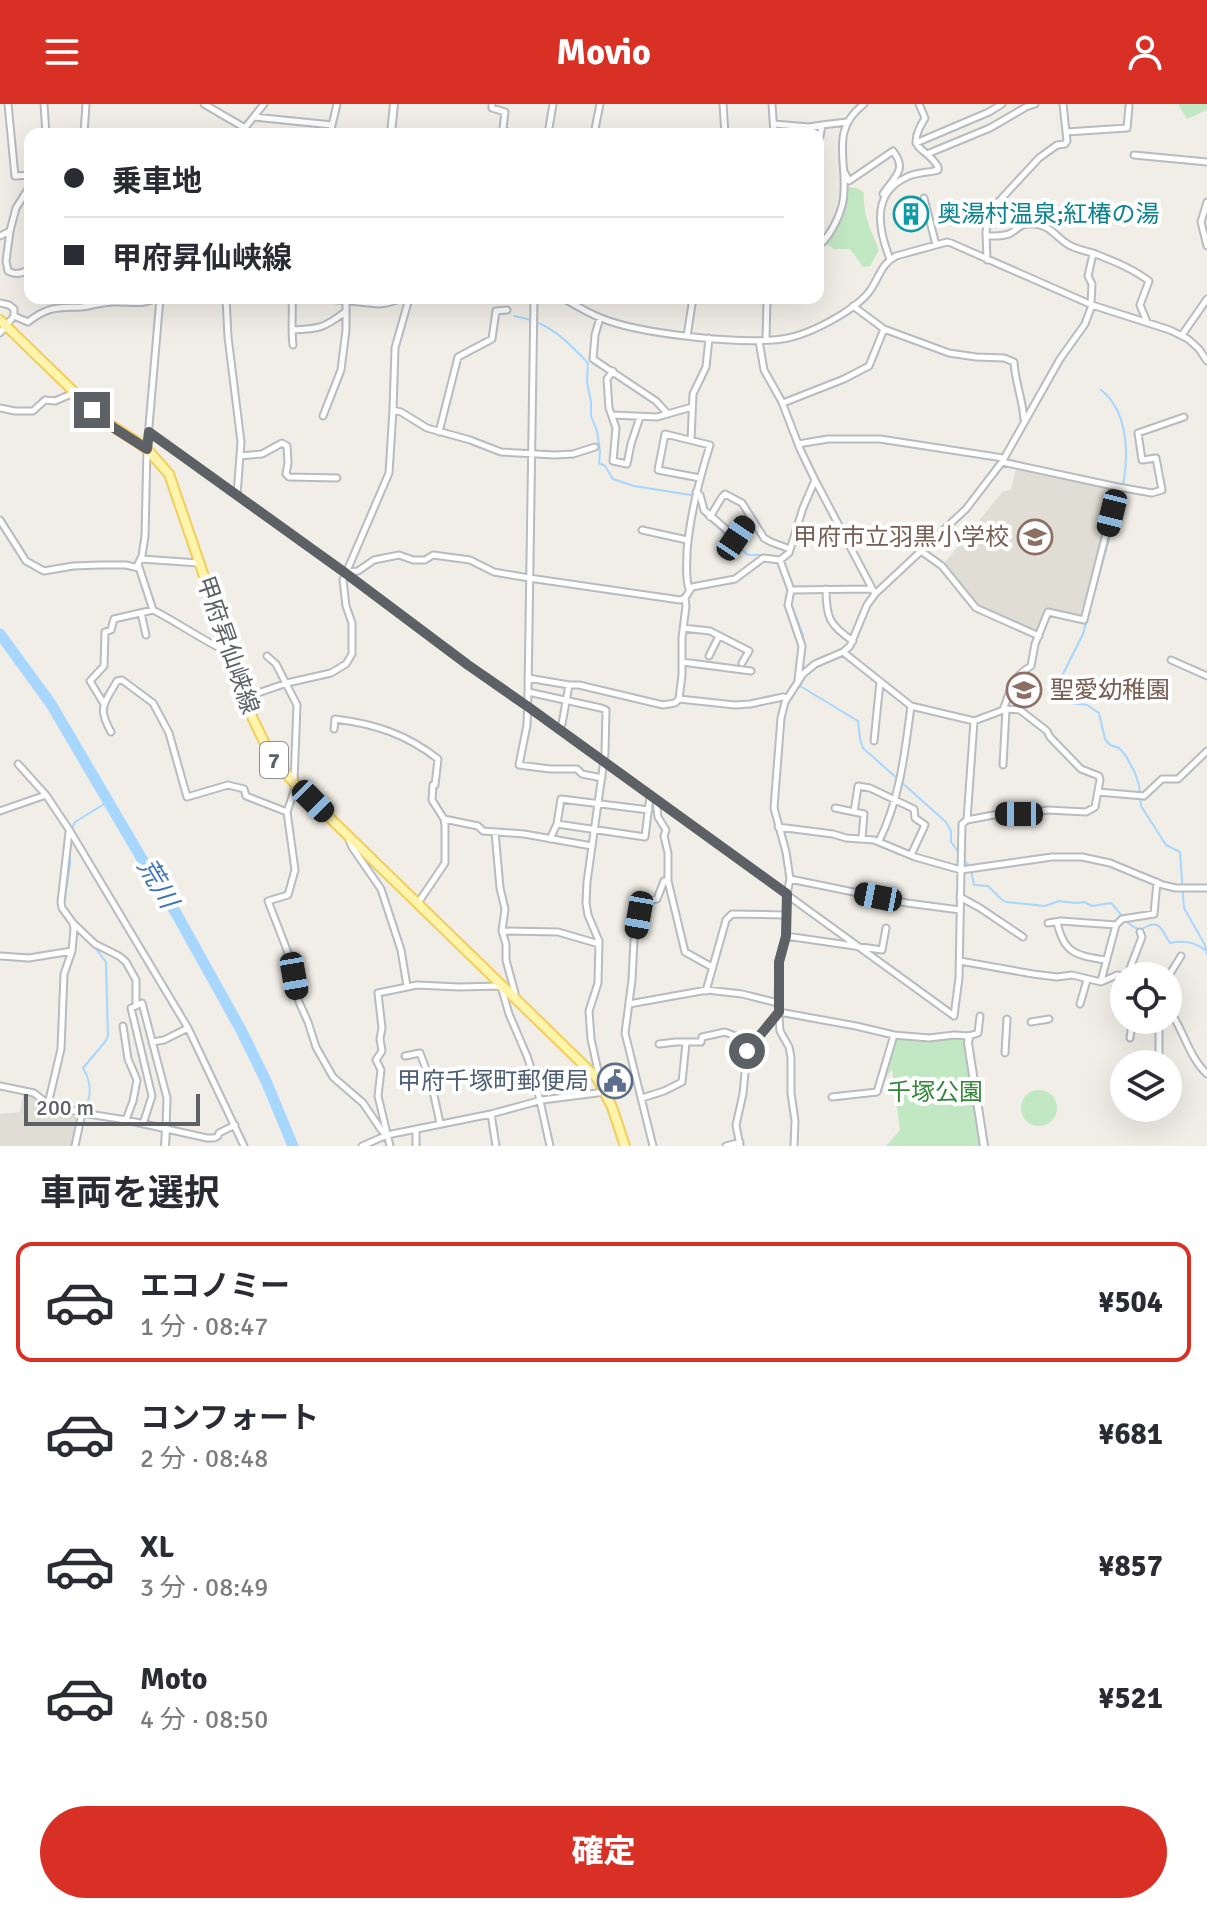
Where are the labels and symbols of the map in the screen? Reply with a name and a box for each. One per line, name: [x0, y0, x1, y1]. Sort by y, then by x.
building icon: 奥湯村温泉;紅椿の湯: [892, 195, 930, 233]
place label: 奥湯村温泉;紅椿の湯: [937, 199, 1160, 229]
route end: [74, 392, 110, 428]
car: [1095, 487, 1129, 539]
car: [713, 511, 759, 565]
school or university icon: 甲府市立羽黒小学校: [1016, 518, 1054, 556]
place label: 甲府市立羽黒小学校: [793, 522, 1009, 552]
street label: 甲府昇仙峡線: [190, 572, 266, 718]
school or university icon: 聖愛幼稚園: [1005, 671, 1043, 709]
place label: 聖愛幼稚園: [1050, 675, 1170, 705]
road number: 7: [260, 742, 288, 778]
car: [288, 776, 338, 826]
car: [995, 802, 1043, 826]
water label: 荒川: [130, 853, 186, 917]
car: [852, 881, 904, 913]
car: [623, 889, 655, 941]
car: [278, 950, 310, 1002]
route start: [729, 1033, 765, 1069]
public building icon: 甲府千塚町郵便局: [596, 1062, 634, 1100]
place label: 甲府千塚町郵便局: [397, 1066, 589, 1096]
park label: 千塚公園: [887, 1077, 983, 1107]
scale bar: [24, 1090, 200, 1126]

